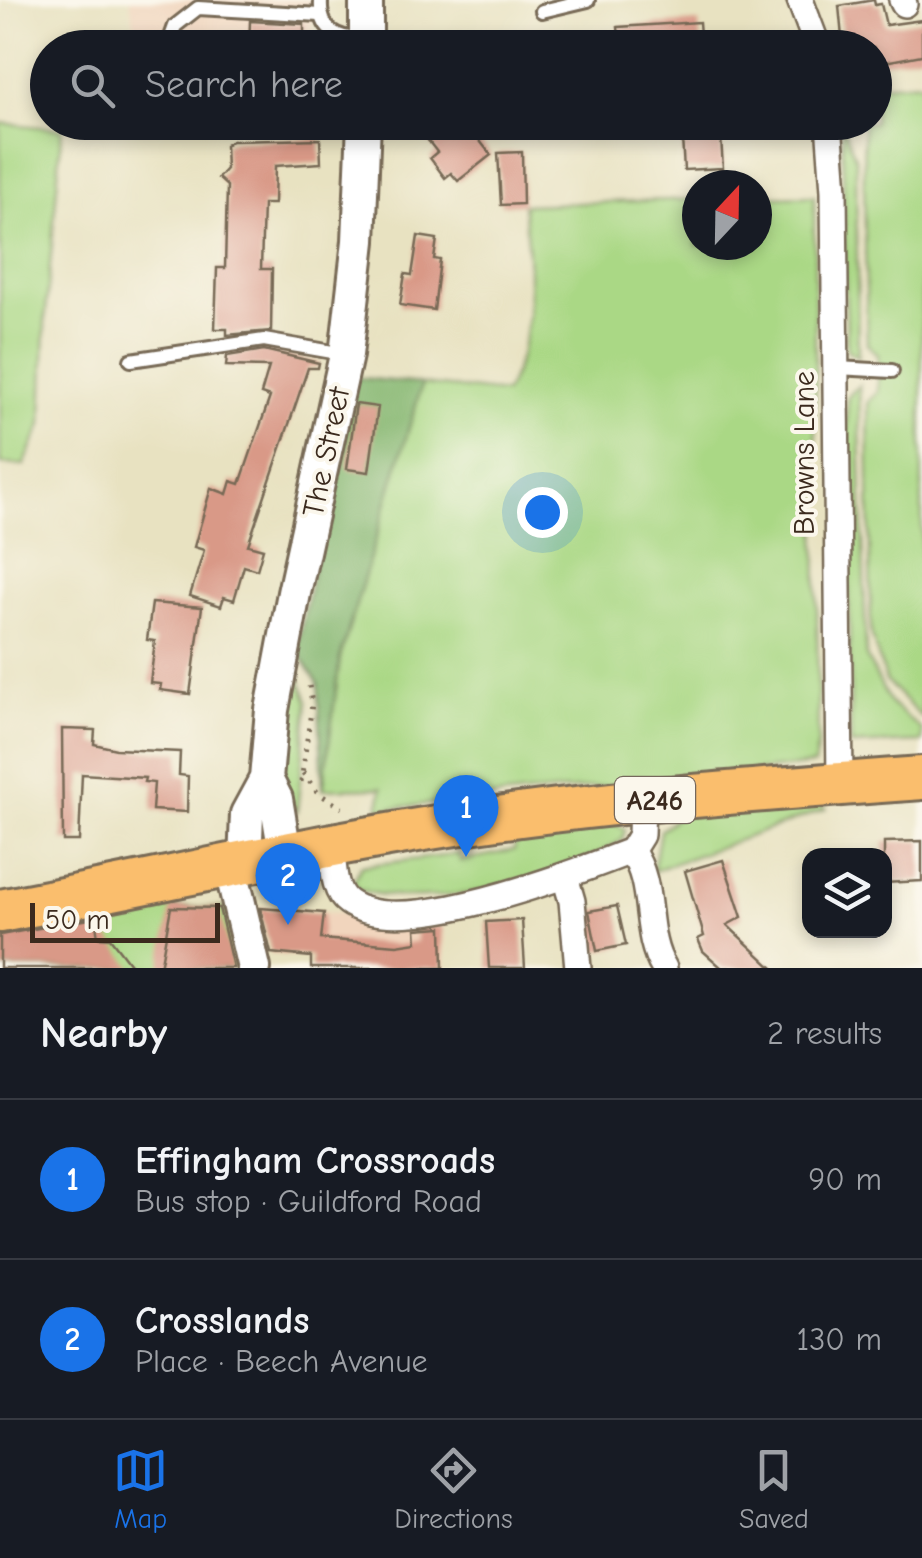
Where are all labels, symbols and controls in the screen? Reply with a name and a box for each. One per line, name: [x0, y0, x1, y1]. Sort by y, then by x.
search box: [30, 30, 892, 140]
icon: search: [65, 58, 120, 113]
text: Search here: [145, 63, 343, 107]
north arrow: [682, 170, 772, 260]
street label: Browns Lane: [787, 371, 822, 535]
street label: The Street: [296, 383, 358, 520]
your location: [517, 487, 568, 538]
pin: 1: [434, 774, 498, 857]
road number: A246: [615, 777, 695, 823]
pin: 2: [256, 842, 320, 925]
map controls: [802, 848, 892, 938]
button: layers: [802, 848, 892, 938]
scale bar: [30, 898, 220, 943]
text: 50 m: [45, 904, 110, 936]
text: Nearby: [40, 1009, 167, 1058]
text: 2 results: [767, 1015, 882, 1052]
text: Effingham Crossroads: [135, 1139, 495, 1183]
text: 1: [66, 1161, 79, 1198]
text: 90 m: [808, 1161, 882, 1198]
text: Bus stop · Guildford Road: [135, 1183, 482, 1220]
text: Crosslands: [135, 1299, 309, 1343]
text: 2: [65, 1321, 80, 1358]
text: 130 m: [796, 1321, 882, 1358]
text: Place · Beech Avenue: [135, 1343, 428, 1380]
tab: Map: [113, 1443, 168, 1535]
tab: Directions: [394, 1443, 513, 1535]
tab: Saved: [739, 1443, 809, 1535]

